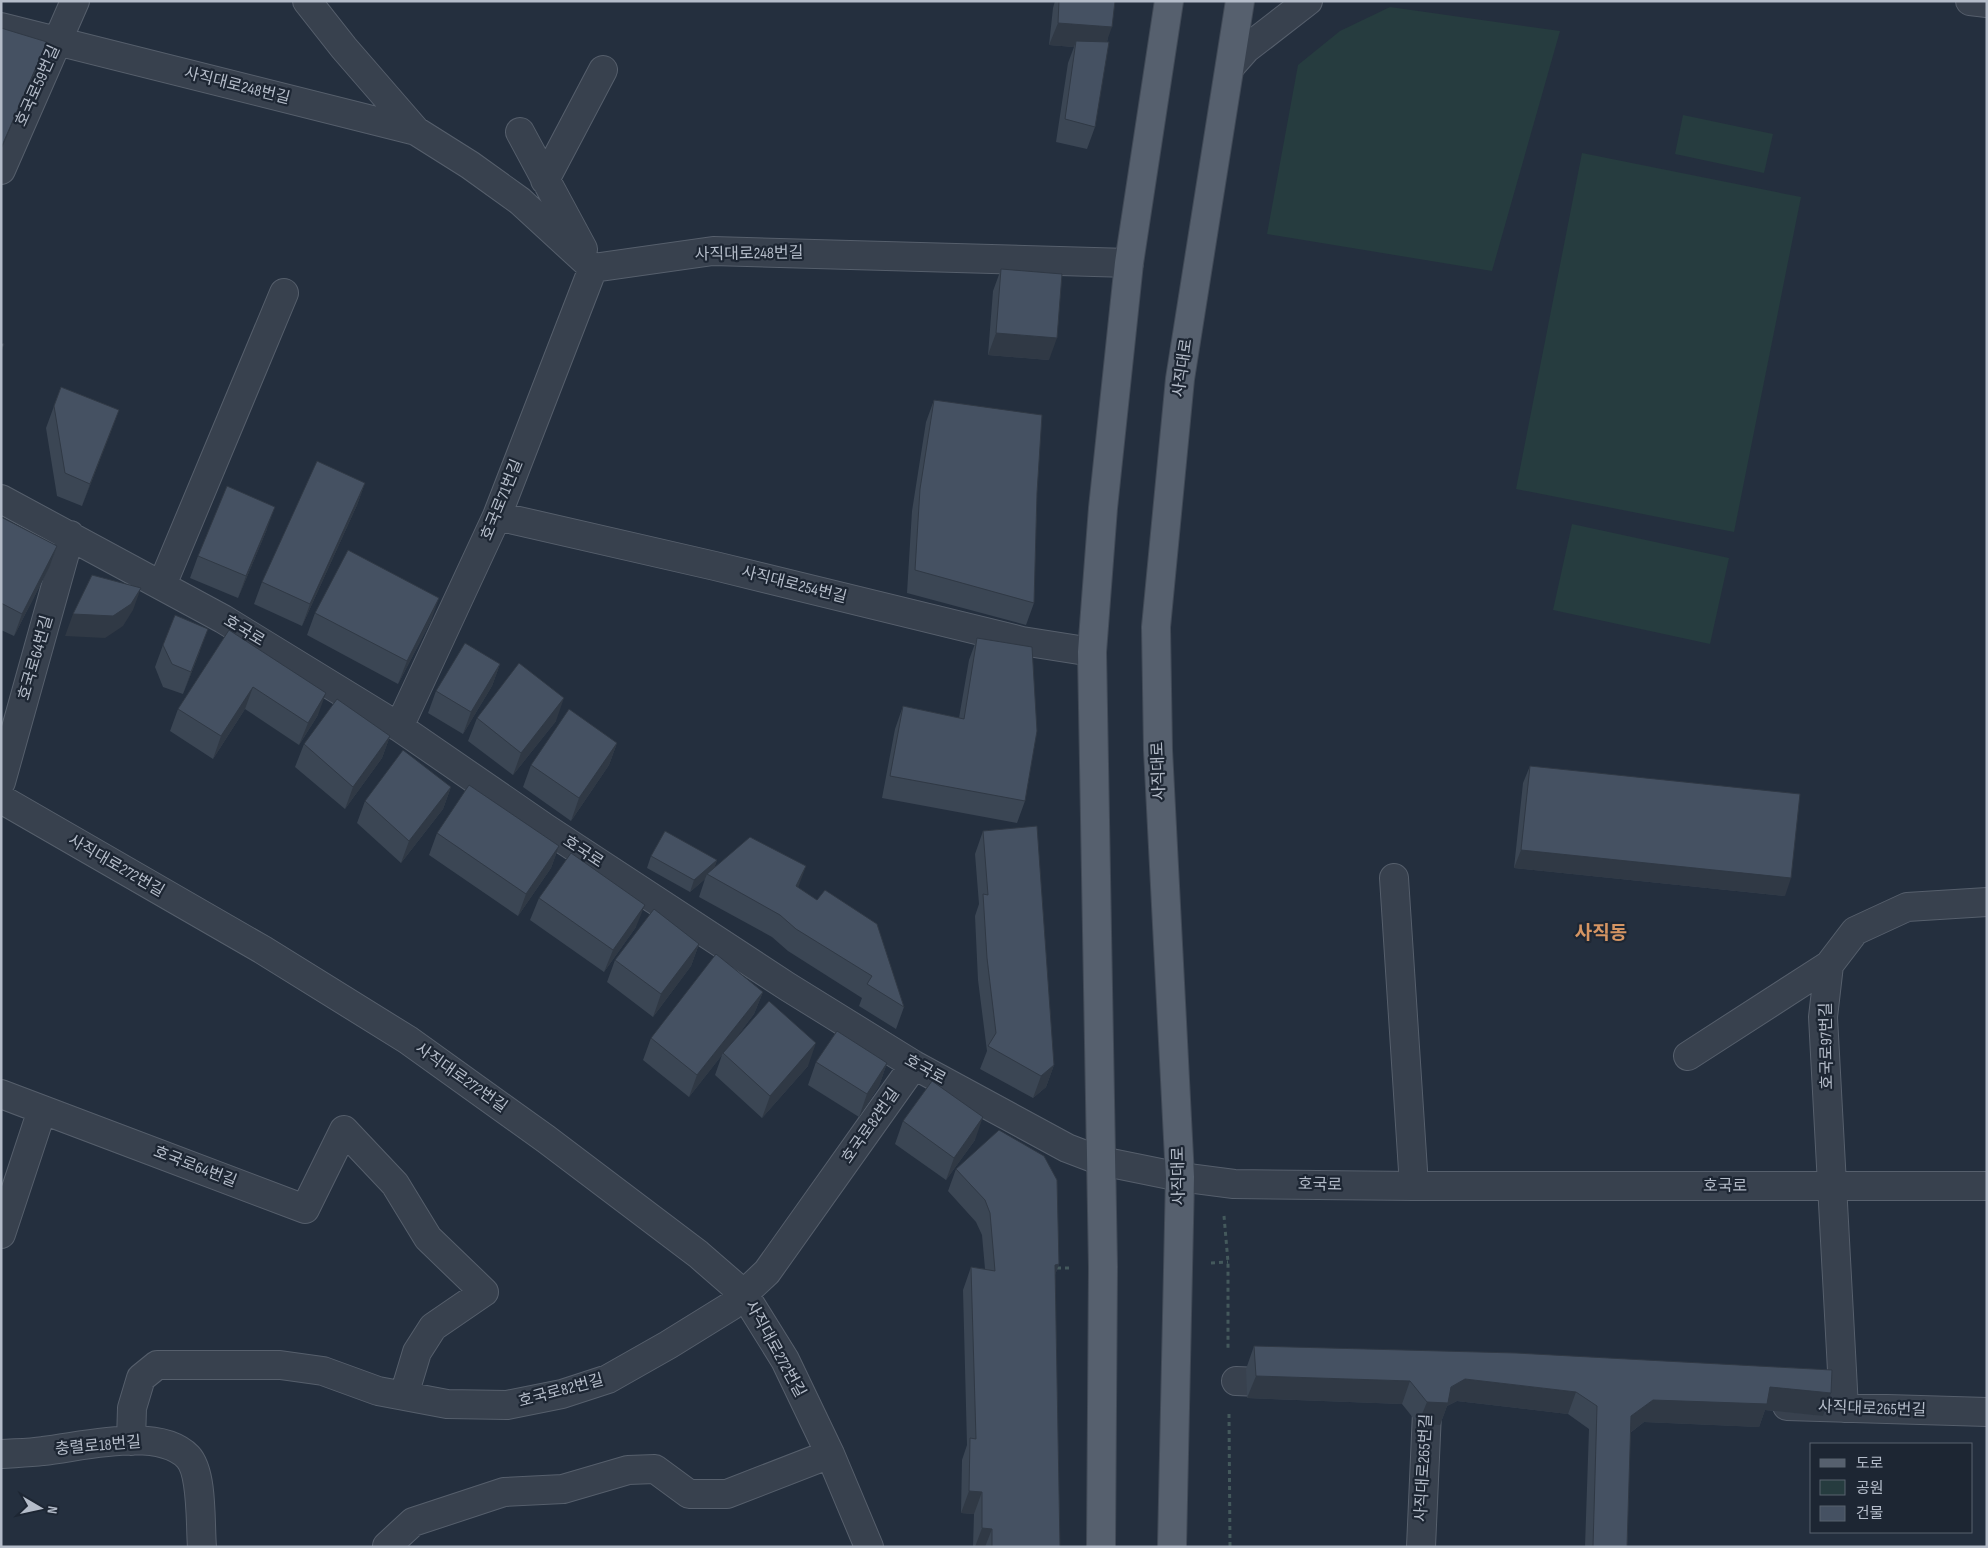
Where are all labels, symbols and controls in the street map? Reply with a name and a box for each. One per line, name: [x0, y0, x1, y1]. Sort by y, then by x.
street label: 호국로59번길: [12, 42, 64, 130]
street label: 사직대로248번길: [182, 64, 292, 108]
street label: 사직대로248번길: [695, 244, 803, 264]
street label: 사직대로: [1169, 337, 1197, 398]
street label: 호국로71번길: [477, 457, 527, 543]
street label: 사직대로254번길: [739, 563, 849, 607]
street label: 호국로: [220, 611, 268, 651]
street label: 호국로64번길: [15, 613, 57, 703]
street label: 사직대로: [1148, 741, 1170, 801]
street label: 사직대로272번길: [65, 831, 167, 901]
street label: 호국로: [559, 832, 607, 872]
district label: 사직동: [1575, 922, 1627, 945]
street label: 호국로97번길: [1817, 1002, 1837, 1090]
street label: 사직대로272번길: [411, 1039, 511, 1117]
street label: 호국로: [901, 1051, 949, 1089]
street label: 호국로82번길: [838, 1085, 904, 1167]
street label: 호국로64번길: [151, 1142, 239, 1192]
street label: 사직대로: [1169, 1146, 1189, 1206]
street label: 호국로: [1298, 1175, 1343, 1195]
street label: 호국로: [1703, 1177, 1747, 1196]
street label: 사직대로272번길: [741, 1297, 809, 1401]
street label: 호국로82번길: [516, 1371, 606, 1411]
street label: 사직대로265번길: [1818, 1398, 1926, 1420]
street label: 사직대로265번길: [1412, 1413, 1436, 1523]
street label: 충렬로18번길: [54, 1433, 142, 1459]
legend: [1810, 1443, 1973, 1533]
text: 도로: [1856, 1454, 1884, 1473]
text: 공원: [1856, 1479, 1884, 1498]
north arrow: [15, 1483, 65, 1533]
text: 건물: [1856, 1504, 1884, 1523]
text: N: [43, 1505, 61, 1515]

